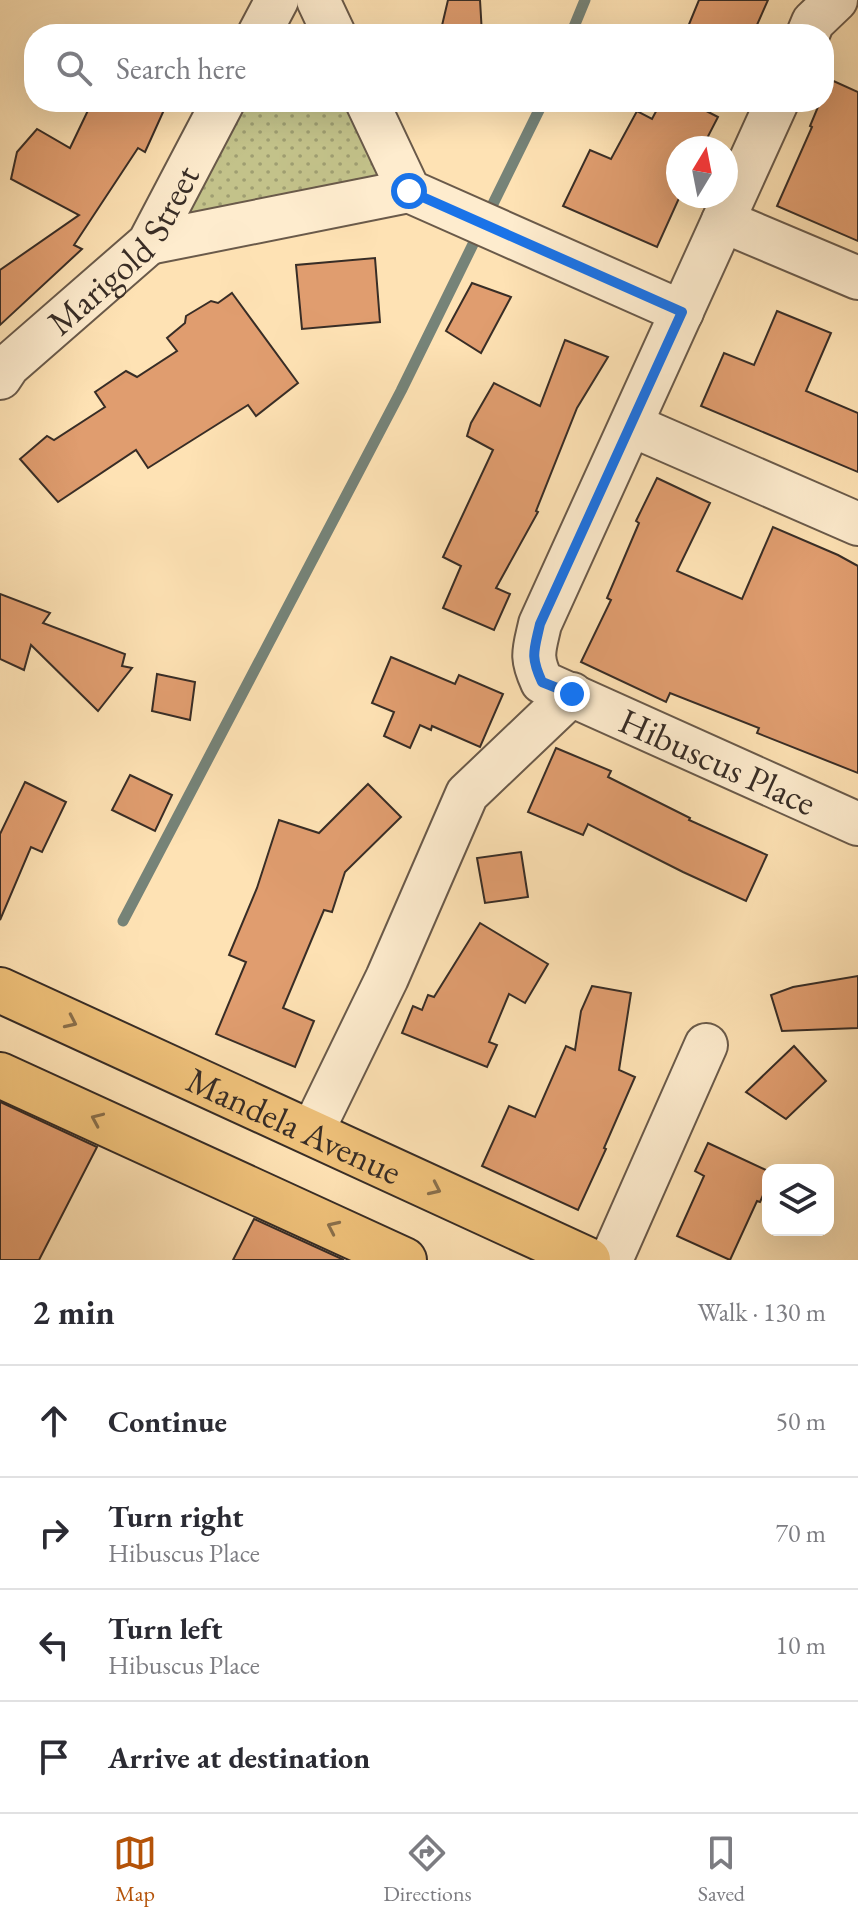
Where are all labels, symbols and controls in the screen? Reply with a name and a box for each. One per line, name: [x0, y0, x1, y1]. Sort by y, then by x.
search box: [24, 24, 834, 112]
icon: search: [52, 46, 96, 90]
text: Search here: [116, 49, 246, 88]
north arrow: [666, 136, 738, 208]
street label: Marigold Street: [37, 156, 210, 345]
route start: [391, 173, 427, 209]
route end: [554, 676, 590, 712]
street label: Hibuscus Place: [612, 697, 823, 826]
one-way arrow: [63, 1012, 77, 1028]
street label: Mandela Avenue: [179, 1056, 409, 1195]
one-way arrow: [91, 1113, 105, 1129]
map controls: [762, 1164, 834, 1236]
button: layers: [762, 1164, 834, 1236]
one-way arrow: [426, 1179, 441, 1195]
one-way arrow: [327, 1221, 342, 1237]
text: 2 min: [32, 1290, 115, 1334]
text: Walk · 130 m: [698, 1295, 826, 1329]
icon: ahead: [32, 1399, 76, 1443]
text: Continue: [108, 1402, 227, 1441]
text: 50 m: [776, 1404, 826, 1438]
text: Turn right: [108, 1497, 244, 1536]
icon: right: [32, 1511, 76, 1555]
text: 70 m: [776, 1516, 826, 1550]
text: Hibuscus Place: [108, 1536, 260, 1570]
text: Turn left: [108, 1609, 222, 1648]
icon: left: [32, 1623, 76, 1667]
text: 10 m: [776, 1628, 826, 1662]
text: Hibuscus Place: [108, 1648, 260, 1682]
icon: arrive: [32, 1735, 76, 1779]
text: Arrive at destination: [108, 1738, 370, 1777]
tab: Map: [113, 1831, 157, 1908]
tab: Directions: [383, 1831, 472, 1908]
tab: Saved: [698, 1831, 745, 1908]

